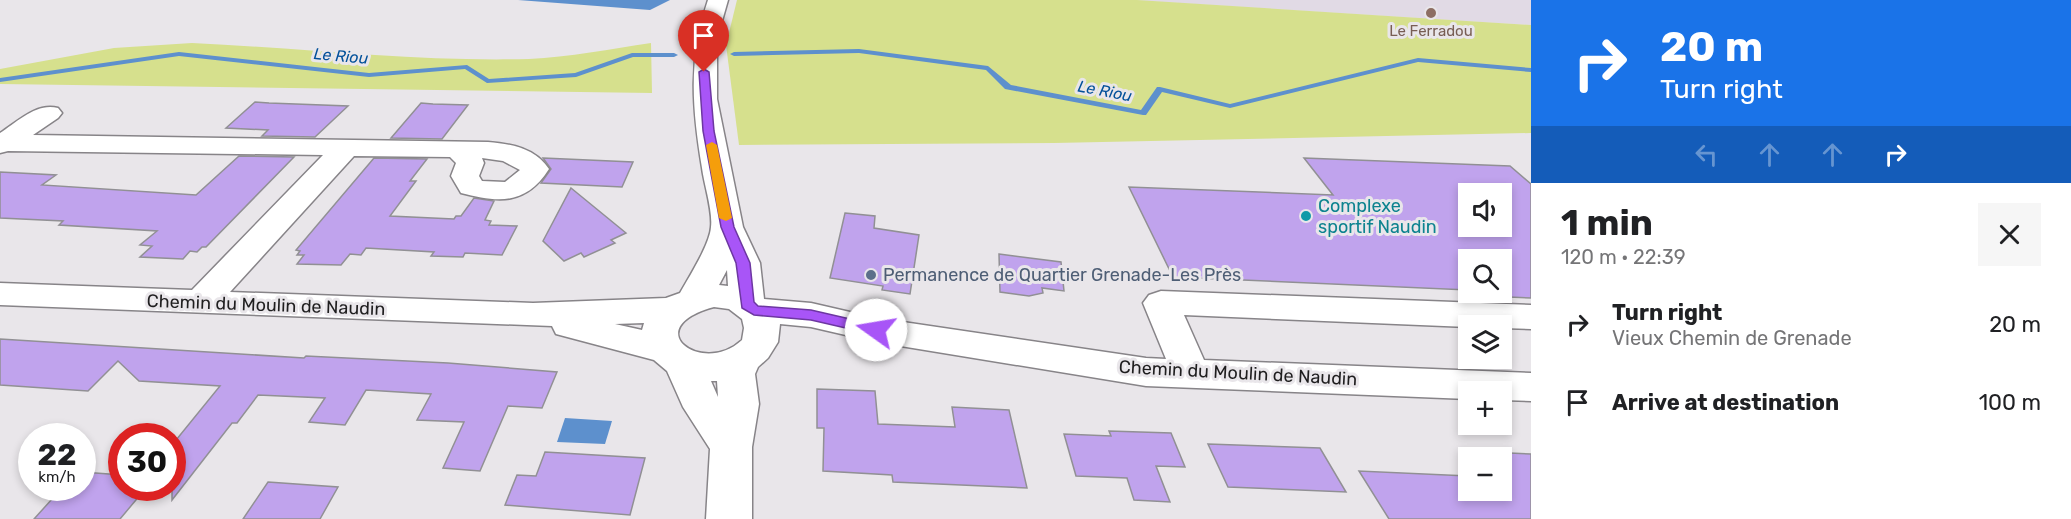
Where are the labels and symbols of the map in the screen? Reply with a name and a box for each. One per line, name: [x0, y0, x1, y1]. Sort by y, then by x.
marker: Le Ferradou: [1424, 6, 1438, 20]
pin: [678, 10, 729, 72]
place label: Le Ferradou: [1389, 22, 1473, 40]
water label: Le Riou: [313, 44, 369, 68]
water label: Le Riou: [1076, 76, 1134, 106]
place label: Complexe sportif Naudin: [1318, 195, 1437, 238]
marker: Complexe sportif Naudin: [1299, 209, 1313, 223]
place label: Permanence de Quartier Grenade-Les Près: [883, 264, 1241, 286]
marker: Permanence de Quartier Grenade-Les Près: [864, 268, 878, 282]
street label: Chemin du Moulin de Naudin: [146, 290, 386, 320]
position arrow: [844, 298, 908, 362]
street label: Chemin du Moulin de Naudin: [1118, 356, 1358, 390]
speed limit sign: 30: [108, 423, 186, 501]

